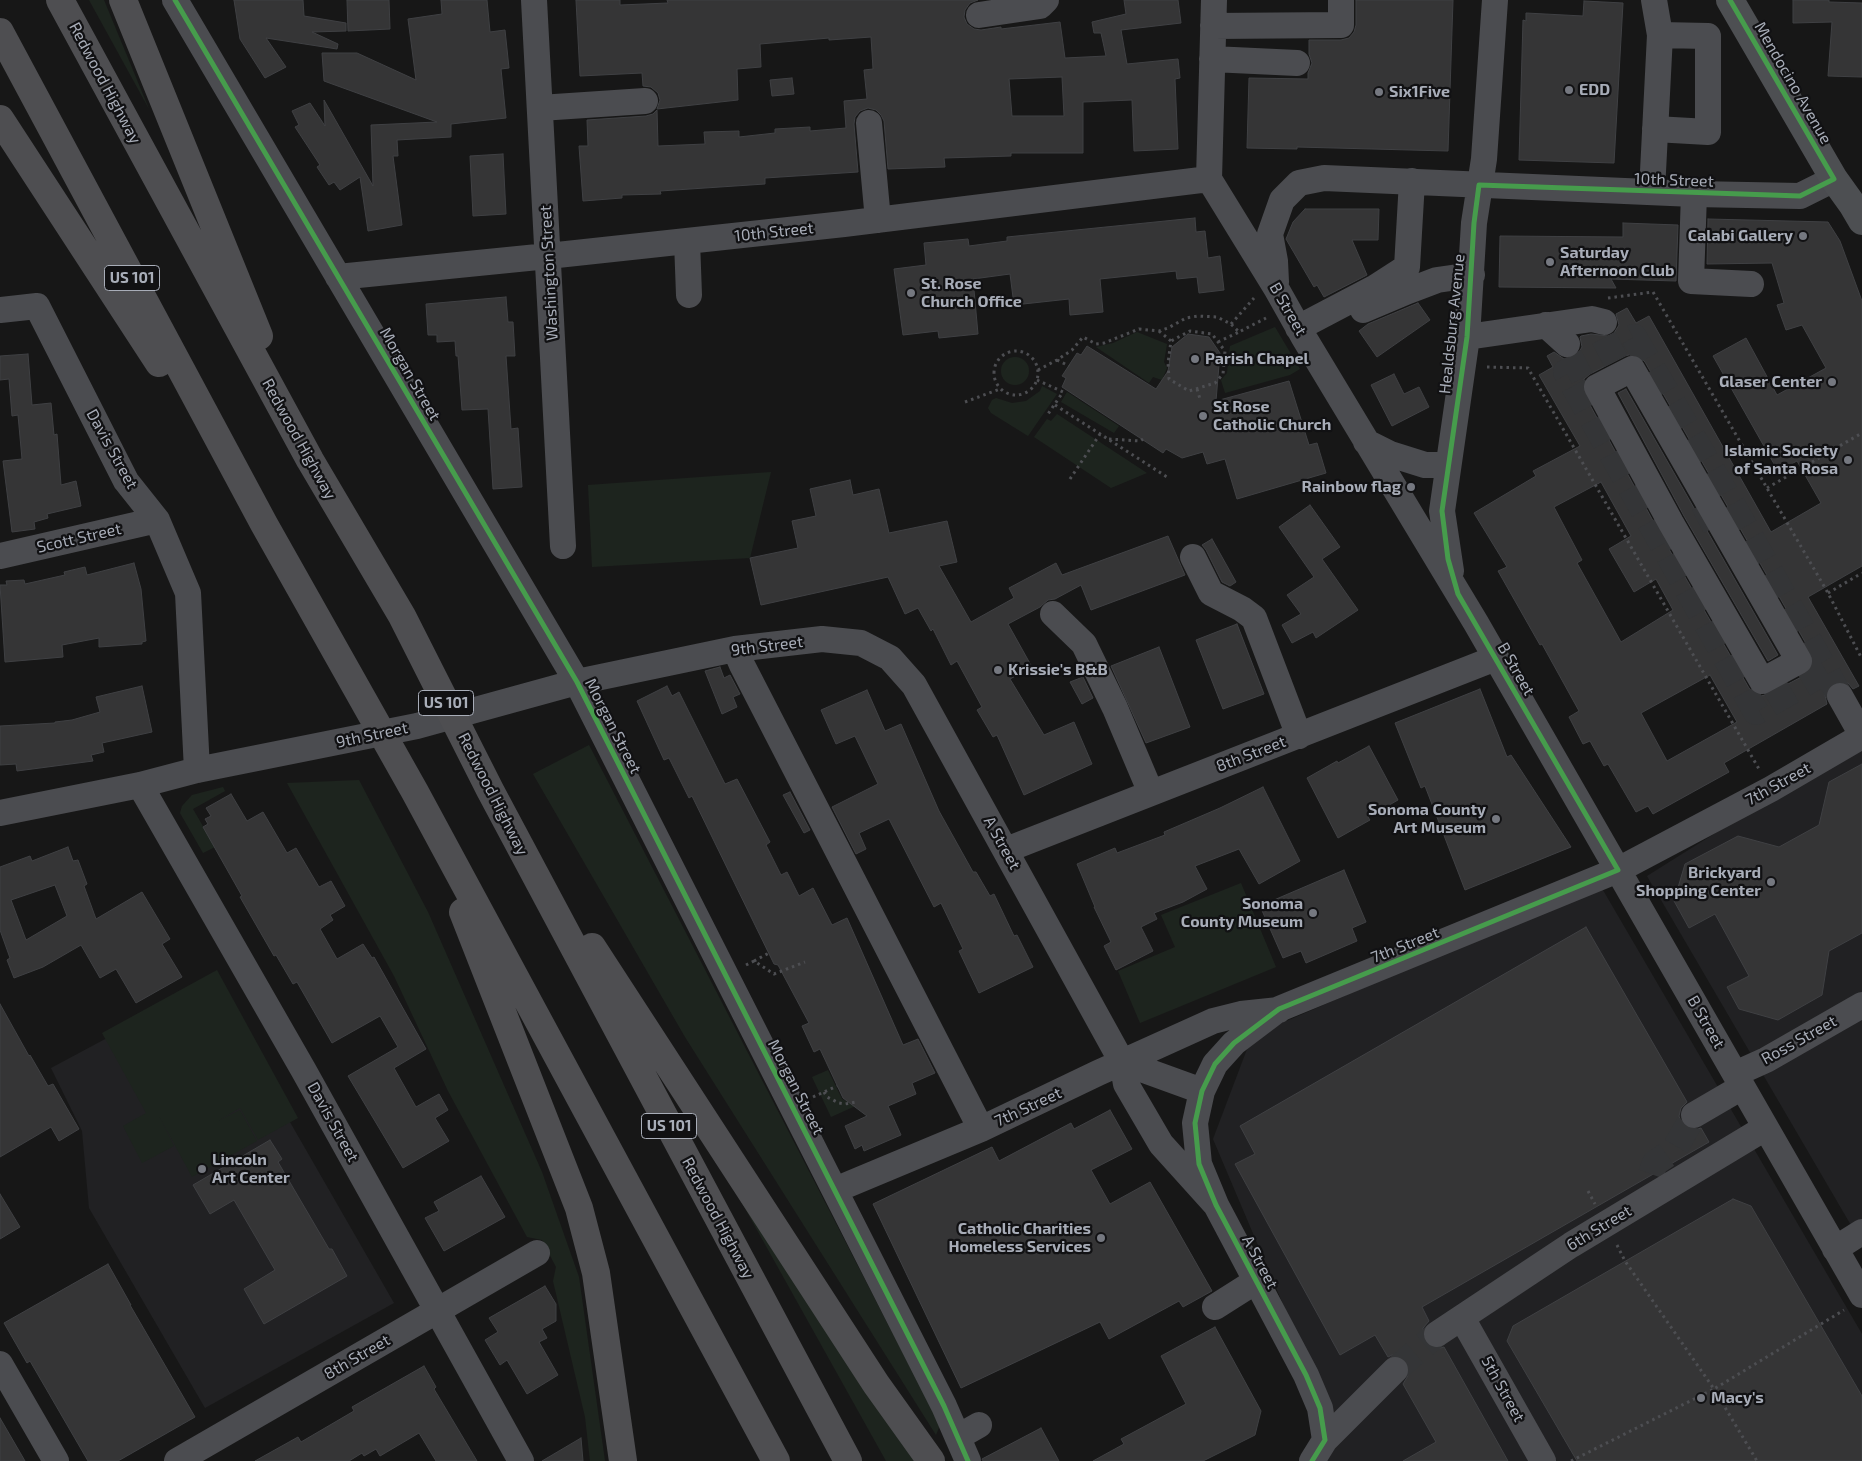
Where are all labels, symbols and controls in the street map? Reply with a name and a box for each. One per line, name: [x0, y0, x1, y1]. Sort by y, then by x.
street label: Redwood Highway: [65, 19, 145, 147]
street label: Mendocino Avenue: [1750, 19, 1836, 147]
place label: EDD: [1579, 80, 1610, 100]
place label: Six1Five: [1389, 82, 1450, 102]
marker: EDD: [1563, 84, 1575, 96]
marker: Six1Five: [1373, 86, 1385, 98]
street label: 10th Street: [1634, 169, 1714, 191]
street label: Washington Street: [536, 205, 562, 341]
street label: 10th Street: [733, 218, 815, 246]
place label: Calabi Gallery: [1688, 226, 1793, 246]
marker: Calabi Gallery: [1797, 230, 1809, 242]
place label: Saturday Afternoon Club: [1560, 243, 1674, 281]
street label: Healdsburg Avenue: [1435, 253, 1469, 395]
marker: Saturday Afternoon Club: [1544, 256, 1556, 268]
road number: US 101: [104, 266, 160, 290]
place label: St. Rose Church Office: [921, 274, 1022, 312]
street label: B Street: [1265, 279, 1311, 339]
marker: St. Rose Church Office: [905, 287, 917, 299]
street label: Morgan Street: [376, 324, 444, 424]
place label: Parish Chapel: [1205, 349, 1309, 369]
marker: Parish Chapel: [1189, 353, 1201, 365]
place label: Glaser Center: [1719, 372, 1822, 392]
street label: Redwood Highway: [258, 375, 340, 503]
marker: Glaser Center: [1826, 376, 1838, 388]
place label: St Rose Catholic Church: [1213, 397, 1331, 435]
street label: Davis Street: [82, 406, 142, 492]
marker: St Rose Catholic Church: [1197, 410, 1209, 422]
place label: Islamic Society of Santa Rosa: [1724, 441, 1838, 479]
marker: Islamic Society of Santa Rosa: [1842, 454, 1854, 466]
place label: Rainbow flag: [1302, 477, 1401, 497]
marker: Rainbow flag: [1405, 481, 1417, 493]
street label: Scott Street: [35, 519, 123, 557]
street label: 9th Street: [730, 632, 804, 660]
street label: B Street: [1493, 639, 1539, 699]
place label: Krissie's B&B: [1008, 660, 1108, 680]
marker: Krissie's B&B: [992, 664, 1004, 676]
street label: Morgan Street: [581, 675, 645, 777]
road number: US 101: [418, 690, 474, 716]
street label: 9th Street: [335, 718, 409, 752]
street label: Redwood Highway: [454, 730, 532, 858]
street label: 8th Street: [1213, 732, 1289, 776]
street label: 7th Street: [1742, 758, 1814, 810]
place label: Sonoma County Art Museum: [1368, 800, 1486, 838]
street label: A Street: [980, 813, 1024, 873]
marker: Sonoma County Art Museum: [1490, 813, 1502, 825]
place label: Brickyard Shopping Center: [1636, 863, 1761, 901]
marker: Brickyard Shopping Center: [1765, 876, 1777, 888]
place label: Sonoma County Museum: [1181, 894, 1303, 932]
marker: Sonoma County Museum: [1307, 907, 1319, 919]
street label: 7th Street: [1368, 923, 1442, 967]
street label: B Street: [1683, 992, 1729, 1052]
street label: Ross Street: [1758, 1011, 1840, 1069]
street label: Morgan Street: [764, 1036, 828, 1138]
street label: Davis Street: [303, 1079, 363, 1165]
street label: 7th Street: [991, 1083, 1065, 1131]
road number: US 101: [642, 1114, 696, 1138]
place label: Lincoln Art Center: [212, 1150, 290, 1188]
street label: Redwood Highway: [678, 1154, 758, 1282]
marker: Lincoln Art Center: [196, 1163, 208, 1175]
street label: 6th Street: [1563, 1201, 1635, 1255]
place label: Catholic Charities Homeless Services: [948, 1219, 1091, 1257]
marker: Catholic Charities Homeless Services: [1095, 1232, 1107, 1244]
street label: A Street: [1238, 1232, 1282, 1292]
street label: 8th Street: [321, 1330, 393, 1384]
street label: 5th Street: [1477, 1353, 1529, 1425]
place label: Macy's: [1711, 1388, 1764, 1408]
marker: Macy's: [1695, 1392, 1707, 1404]

